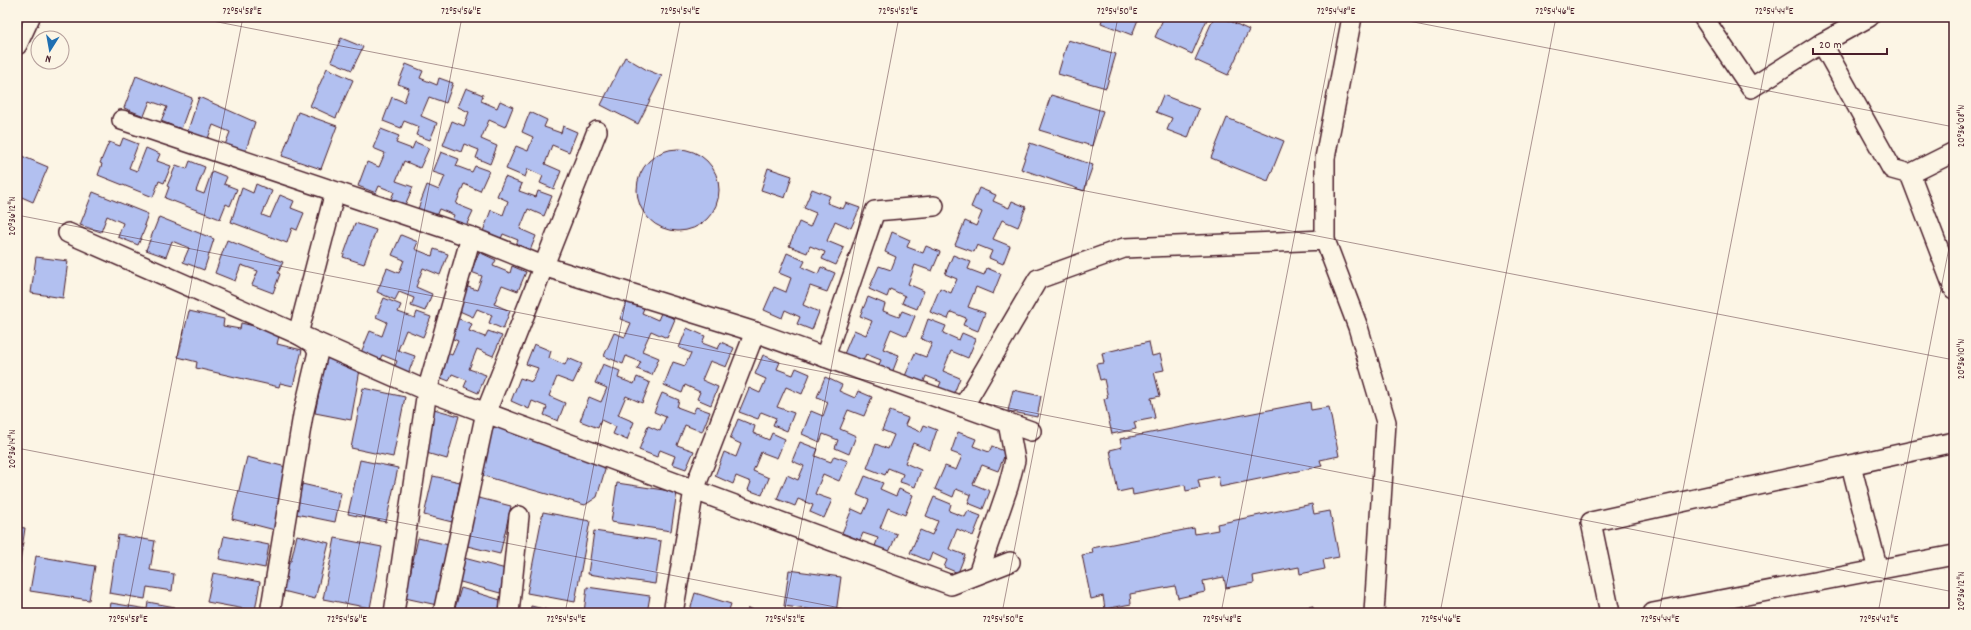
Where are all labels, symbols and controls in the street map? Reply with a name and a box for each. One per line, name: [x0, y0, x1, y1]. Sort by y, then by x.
text: 72°54'58"E: [223, 5, 262, 19]
text: 72°54'56"E: [441, 5, 481, 19]
text: 72°54'54"E: [660, 5, 700, 19]
text: 72°54'52"E: [878, 5, 918, 19]
text: 72°54'50"E: [1097, 5, 1138, 19]
text: 72°54'48"E: [1317, 5, 1356, 19]
text: 72°54'46"E: [1535, 5, 1575, 19]
text: 72°54'44"E: [1755, 5, 1794, 19]
north arrow: [30, 30, 70, 70]
scale bar: [1813, 30, 1887, 56]
text: 20 m: [1819, 37, 1842, 54]
text: N: [44, 49, 53, 66]
text: 20°36'08"N: [1955, 105, 1969, 147]
text: 20°36'12"N: [6, 196, 20, 236]
text: 20°36'10"N: [1955, 339, 1969, 379]
text: 20°36'14"N: [6, 429, 20, 469]
text: 20°36'12"N: [1955, 571, 1969, 611]
text: 72°54'58"E: [109, 613, 148, 627]
text: 72°54'56"E: [327, 613, 367, 627]
text: 72°54'54"E: [546, 613, 586, 627]
text: 72°54'52"E: [765, 613, 805, 627]
text: 72°54'50"E: [983, 613, 1024, 627]
text: 72°54'48"E: [1203, 613, 1242, 627]
text: 72°54'46"E: [1421, 613, 1461, 627]
text: 72°54'44"E: [1641, 613, 1680, 627]
text: 72°54'42"E: [1860, 613, 1899, 627]

